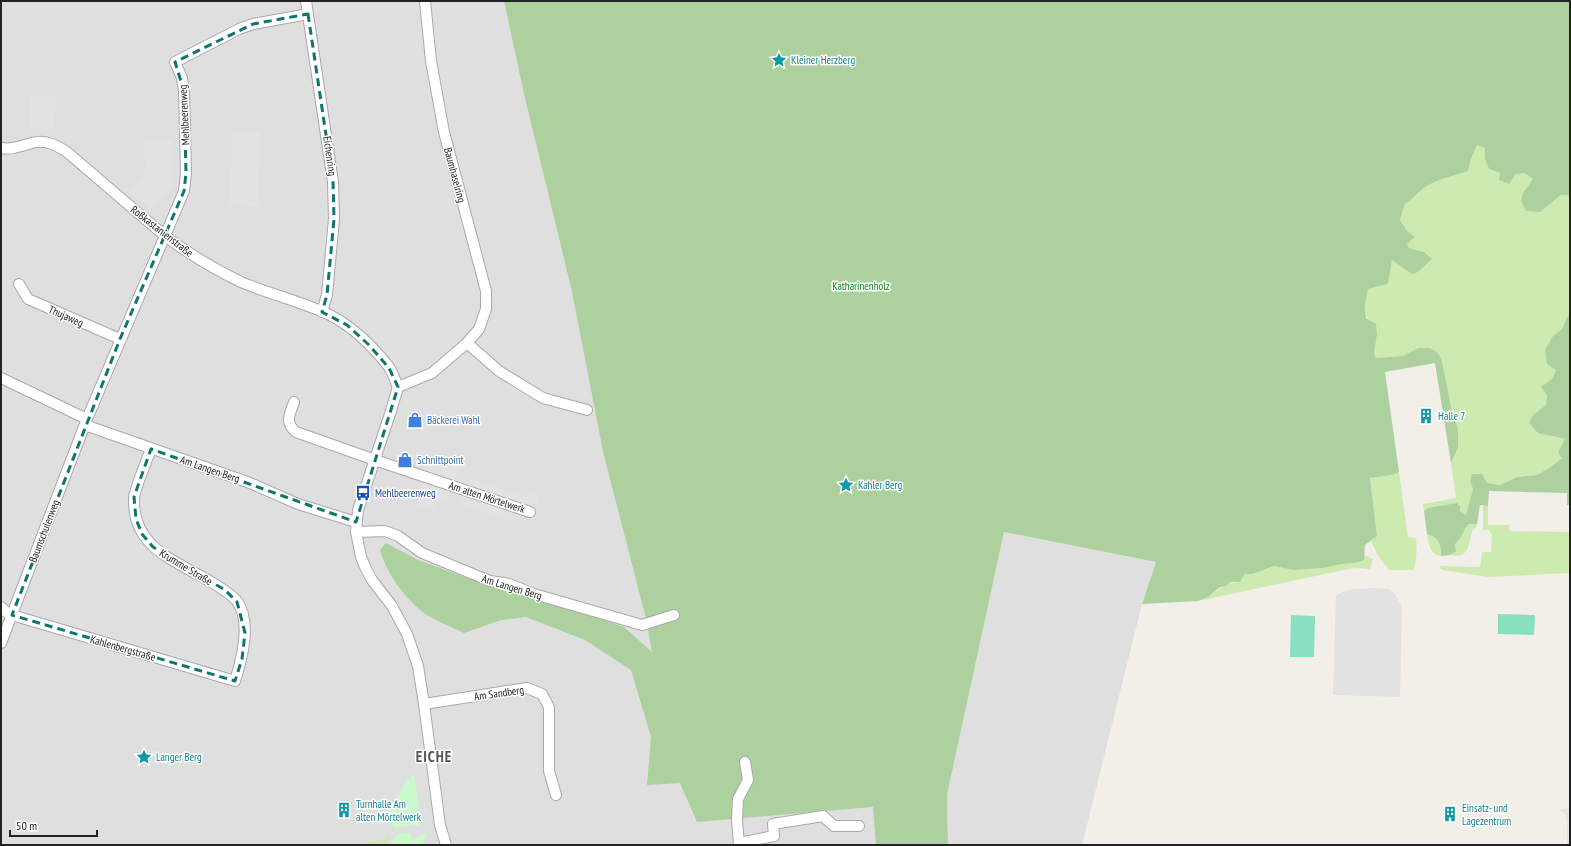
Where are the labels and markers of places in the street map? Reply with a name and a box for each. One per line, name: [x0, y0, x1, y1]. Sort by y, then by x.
place icon: Kleiner Herzberg: [770, 51, 788, 69]
place label: Kleiner Herzberg: [791, 53, 855, 67]
building icon: Halle 7: [1417, 407, 1435, 425]
place label: Halle 7: [1438, 409, 1465, 423]
shop icon: Bäckerei Wahl: [406, 411, 424, 429]
place label: Bäckerei Wahl: [427, 413, 481, 427]
shop icon: Schnittpoint: [396, 451, 414, 469]
place label: Schnittpoint: [417, 453, 464, 467]
place icon: Kahler Berg: [837, 476, 855, 494]
place label: Kahler Berg: [858, 478, 903, 492]
bus stop icon: Mehlbeerenweg: [354, 484, 372, 502]
place label: Mehlbeerenweg: [375, 486, 436, 500]
place icon: Langer Berg: [135, 748, 153, 766]
place label: Langer Berg: [156, 750, 202, 764]
place label: Turnhalle Am alten Mörtelwerk: [356, 797, 422, 824]
building icon: Turnhalle Am alten Mörtelwerk: [335, 801, 353, 819]
place label: Einsatz- und Lagezentrum: [1462, 801, 1511, 828]
building icon: Einsatz- und Lagezentrum: [1441, 805, 1459, 823]

